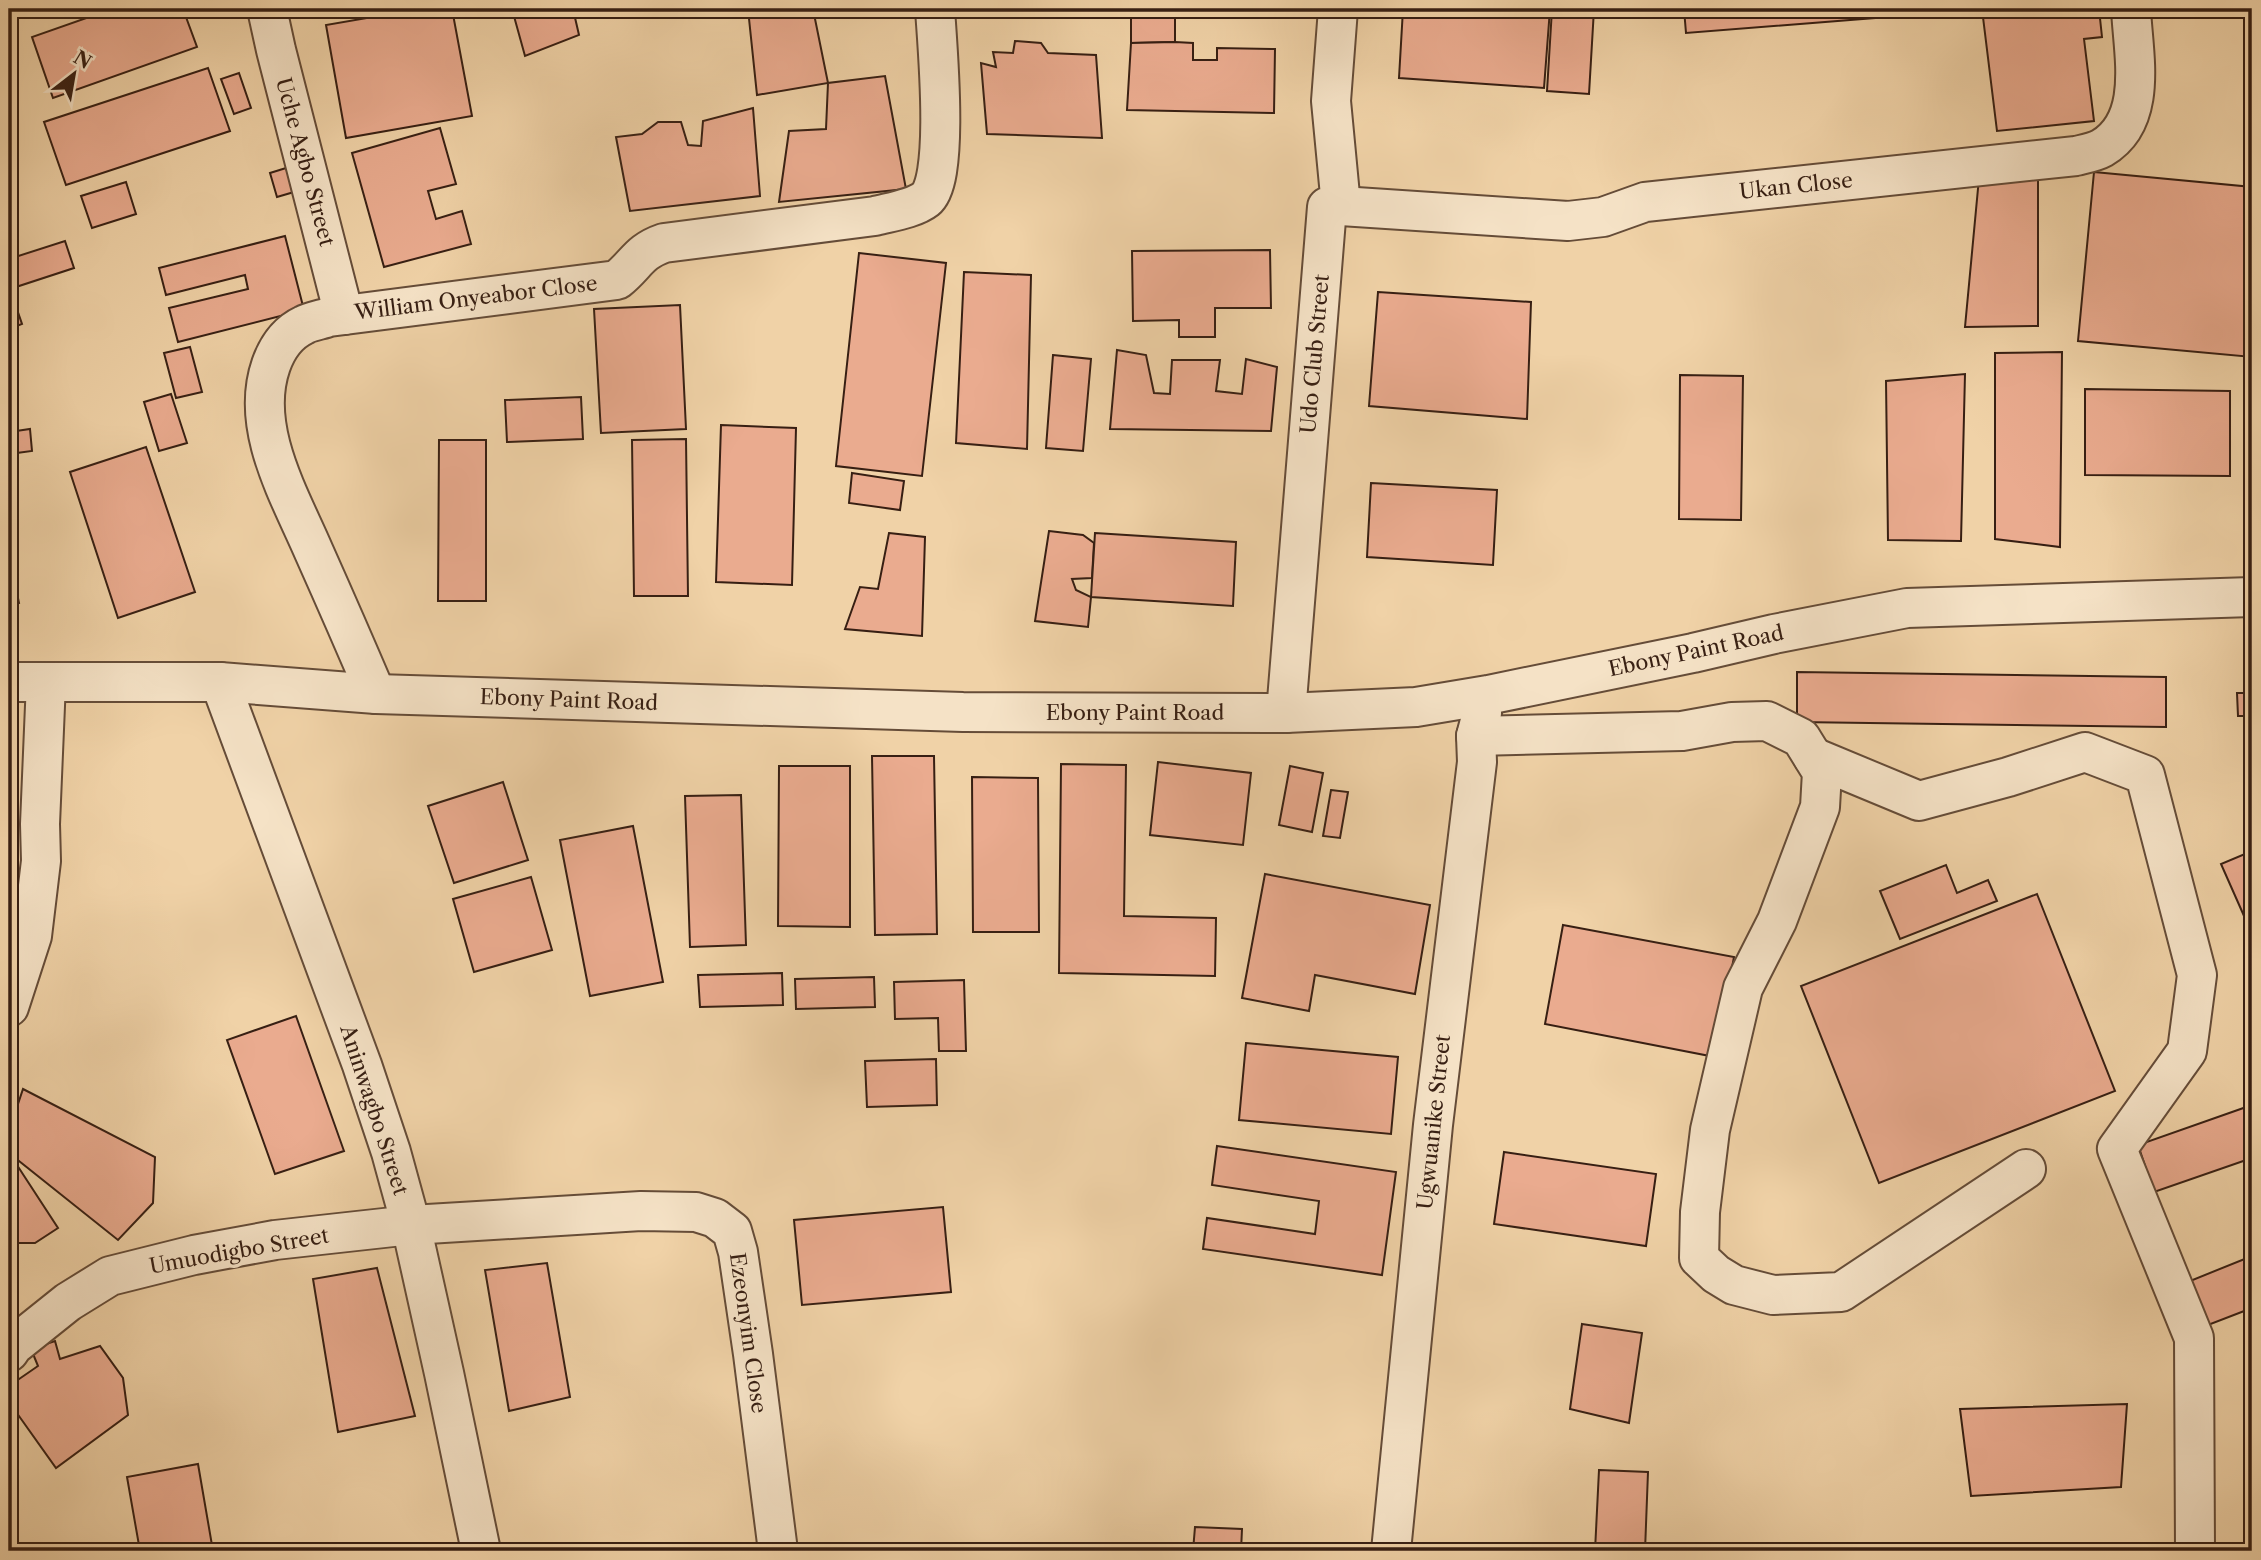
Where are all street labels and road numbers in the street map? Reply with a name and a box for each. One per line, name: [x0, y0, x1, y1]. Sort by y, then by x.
street label: Uche Agbo Street: [271, 75, 340, 249]
street label: Ukan Close: [1738, 167, 1854, 204]
street label: William Onyeabor Close: [352, 270, 599, 325]
street label: Udo Club Street: [1295, 273, 1334, 435]
street label: Ebony Paint Road: [1606, 620, 1786, 681]
street label: Ebony Paint Road: [479, 684, 659, 715]
street label: Ebony Paint Road: [1046, 700, 1224, 725]
street label: Aninwagbo Street: [335, 1021, 414, 1199]
street label: Ugwuanike Street: [1412, 1033, 1455, 1211]
street label: Umuodigbo Street: [147, 1222, 331, 1279]
street label: Ezeonyim Close: [725, 1251, 772, 1415]

